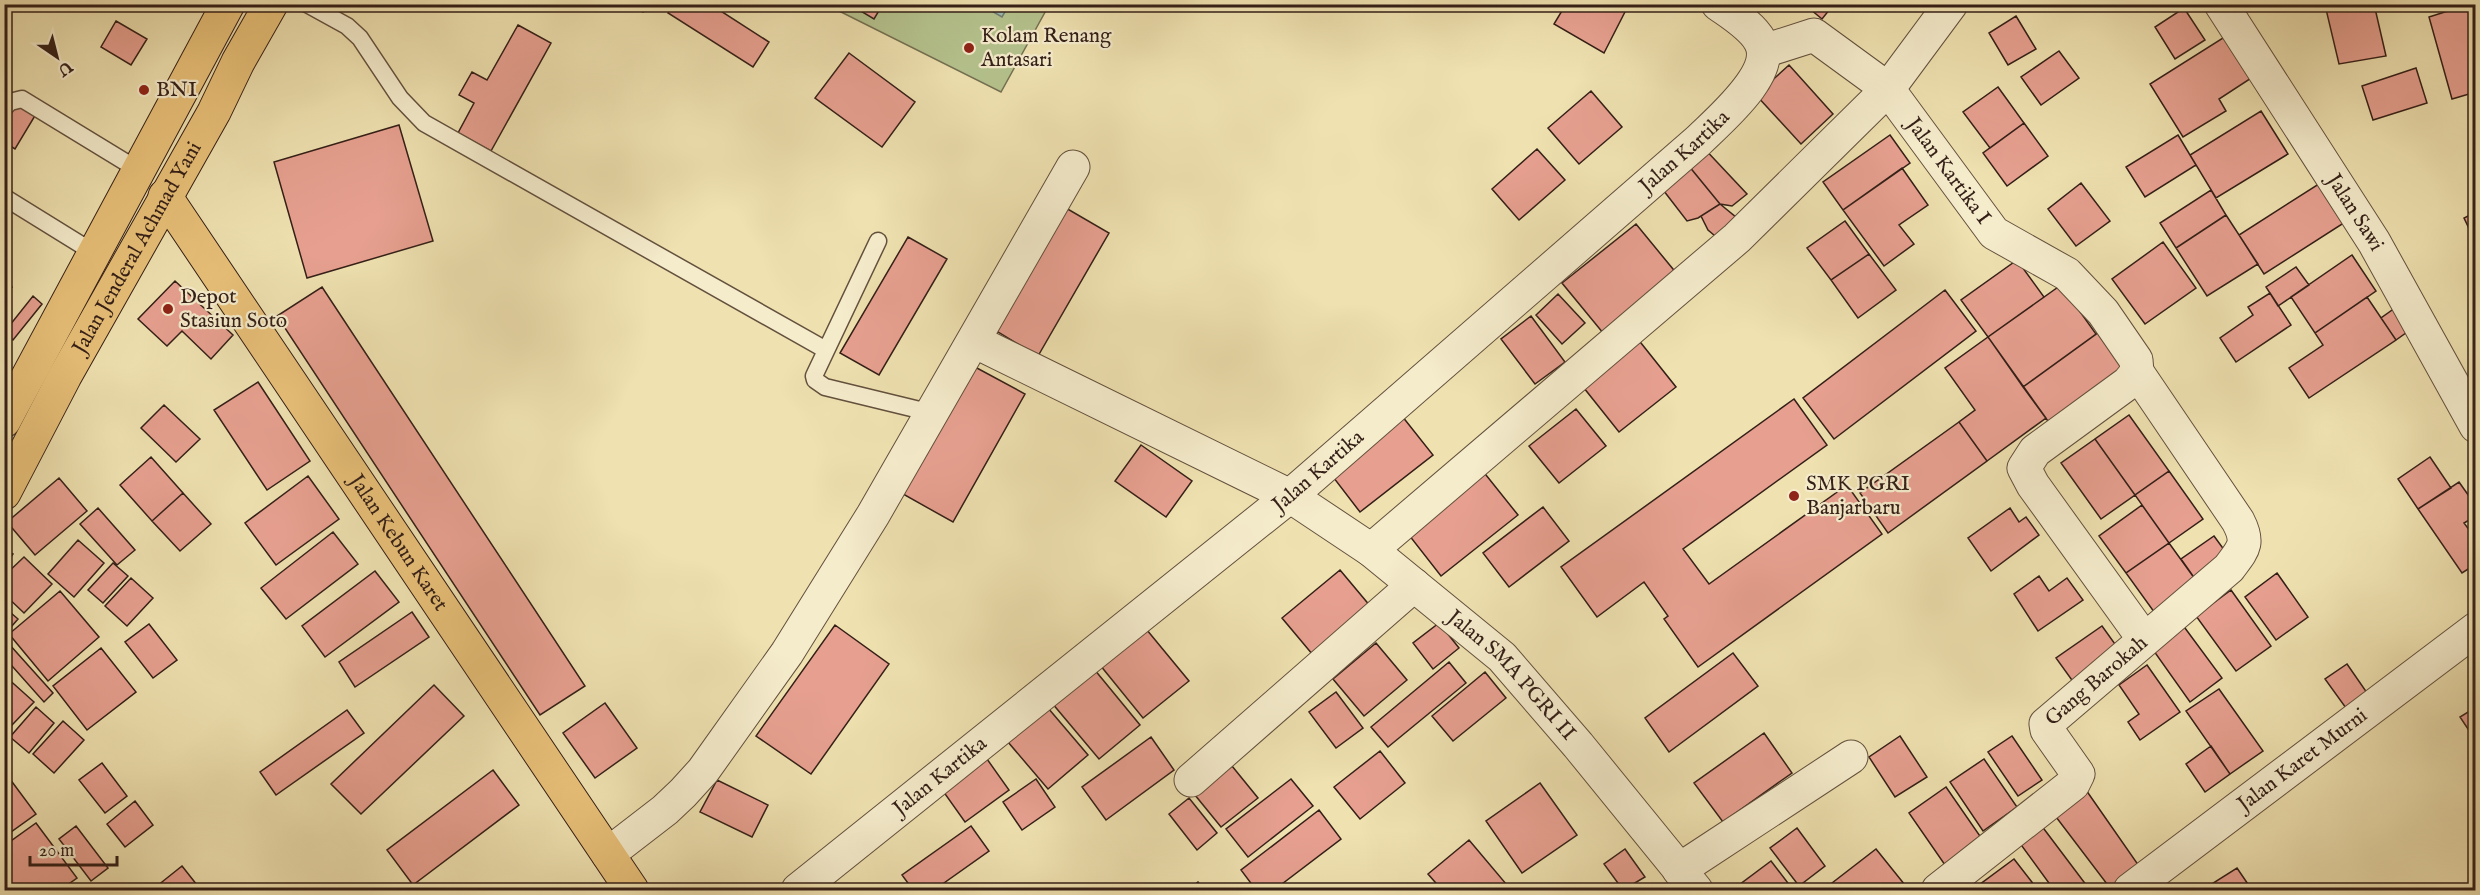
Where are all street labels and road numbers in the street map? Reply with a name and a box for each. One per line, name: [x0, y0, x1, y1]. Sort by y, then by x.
street label: Jalan Kartika: [1632, 104, 1736, 201]
street label: Jalan Kartika I: [1899, 110, 1997, 230]
street label: Jalan Jenderal Achmad Yani: [66, 137, 208, 361]
street label: Jalan Sawi: [2319, 167, 2390, 256]
street label: Jalan Kartika: [1265, 423, 1371, 520]
street label: Jalan Kebun Karet: [342, 468, 454, 616]
street label: Jalan SMA PGRI II: [1440, 603, 1582, 746]
street label: Gang Barokah: [2040, 630, 2153, 732]
street label: Jalan Karet Murni: [2230, 702, 2373, 819]
street label: Jalan Kartika: [886, 730, 993, 823]

